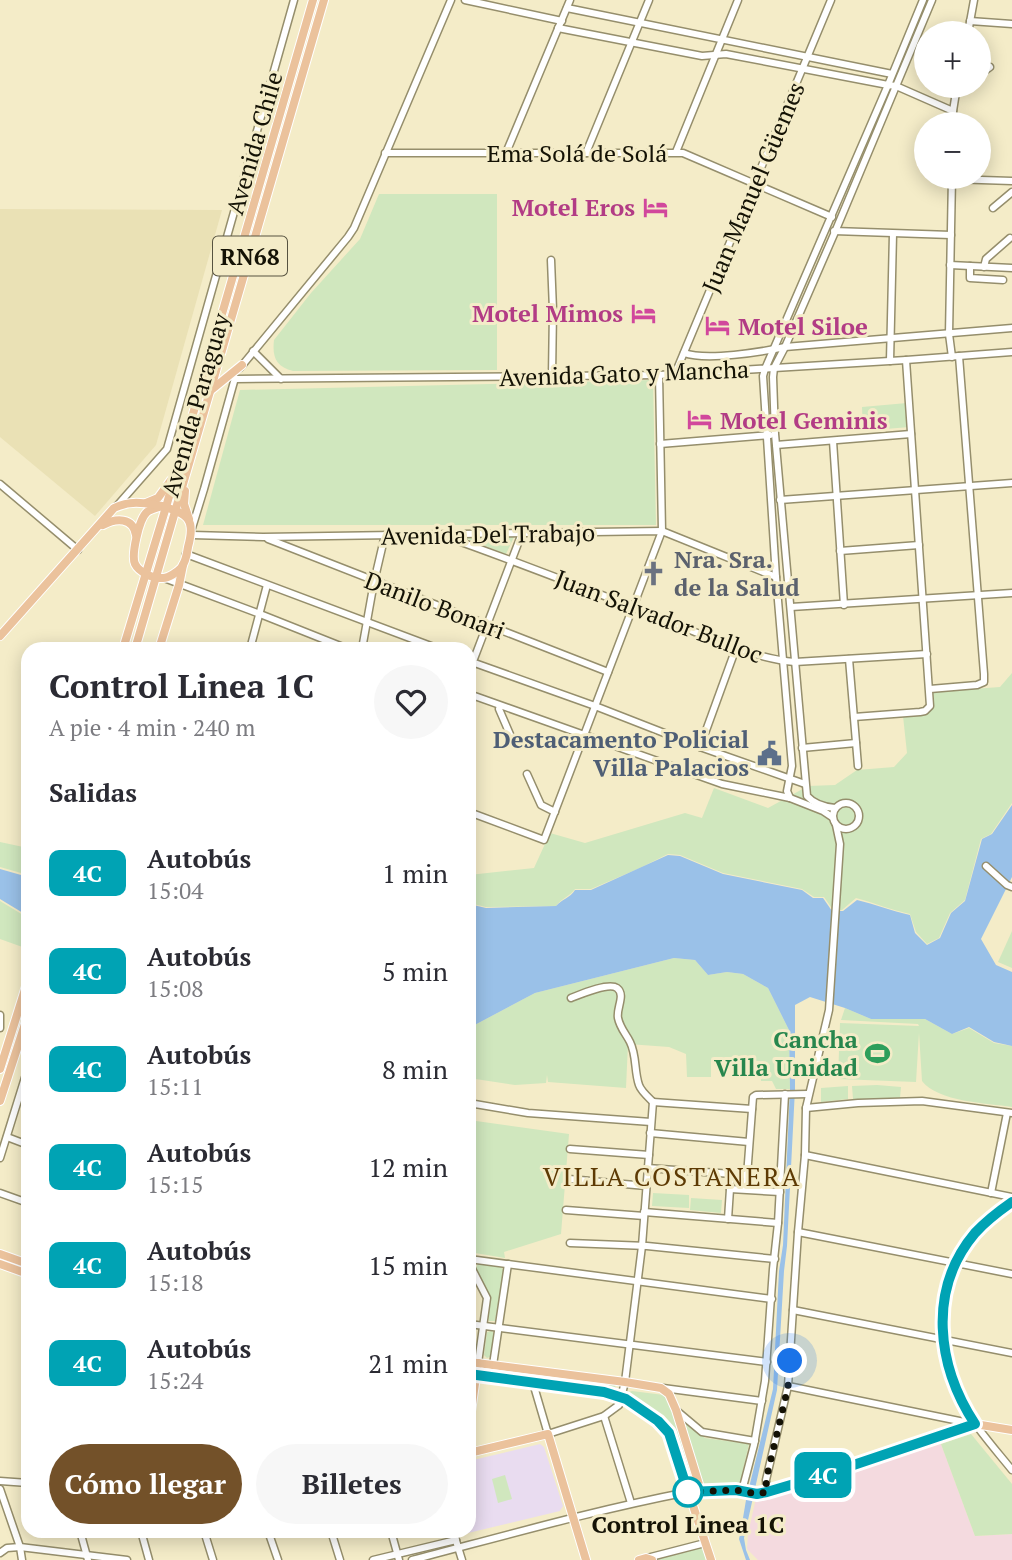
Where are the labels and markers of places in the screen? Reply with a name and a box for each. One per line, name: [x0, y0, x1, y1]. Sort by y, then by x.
place label: Motel Eros: [512, 191, 635, 223]
hotel icon: Motel Eros: [641, 193, 669, 221]
place label: Motel Mimos: [472, 297, 623, 329]
hotel icon: Motel Mimos: [629, 299, 657, 327]
place label: Motel Siloe: [738, 310, 868, 342]
hotel icon: Motel Siloe: [704, 312, 732, 340]
place label: Motel Geminis: [720, 404, 888, 436]
hotel icon: Motel Geminis: [686, 406, 714, 434]
place label: Nra. Sra. de la Salud: [674, 543, 800, 603]
church icon: Nra. Sra. de la Salud: [640, 559, 668, 587]
place label: Destacamento Policial Villa Palacios: [493, 723, 749, 783]
public building icon: Destacamento Policial Villa Palacios: [755, 739, 783, 767]
place label: Cancha Villa Unidad: [714, 1023, 859, 1083]
sports icon: Cancha Villa Unidad: [864, 1039, 892, 1067]
marker: Control Linea 1C: [673, 1477, 703, 1507]
place label: Control Linea 1C: [592, 1508, 784, 1540]

